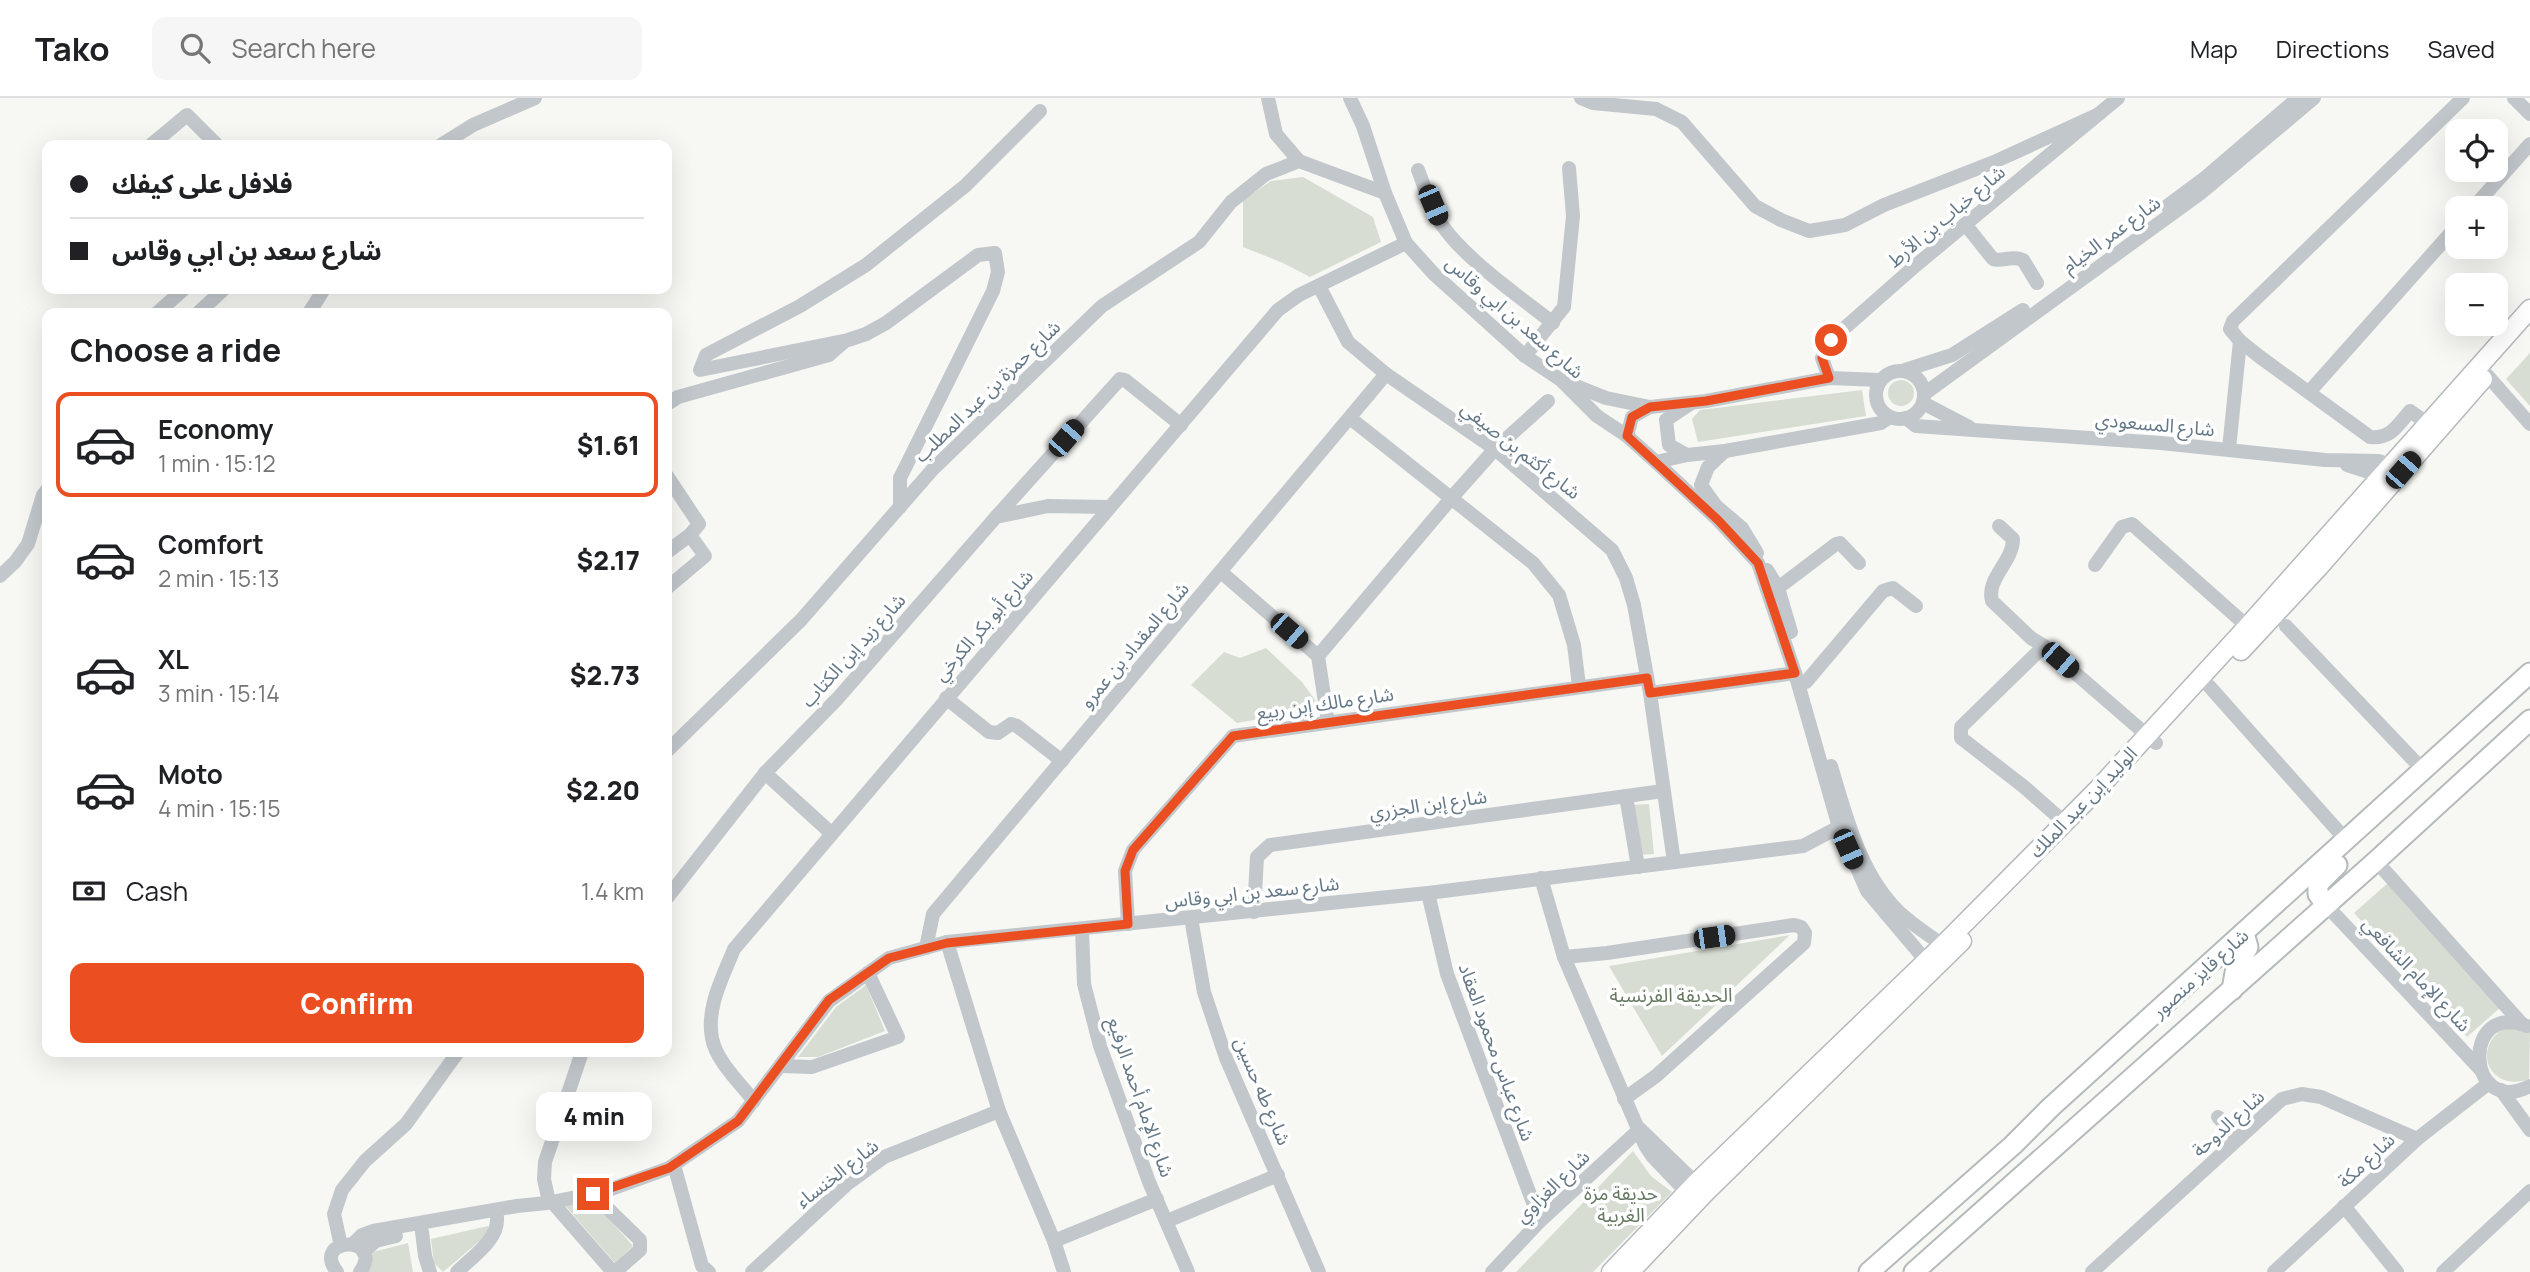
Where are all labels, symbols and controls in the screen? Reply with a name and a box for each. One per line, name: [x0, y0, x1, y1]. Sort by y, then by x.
search box: [152, 17, 642, 80]
text: Tako: [35, 26, 110, 71]
icon: search: [176, 29, 214, 67]
text: Search here: [232, 30, 376, 66]
text: Map: [2190, 32, 2238, 65]
text: Directions: [2276, 32, 2389, 65]
text: Saved: [2427, 32, 2495, 65]
map controls: [2445, 119, 2508, 336]
button: locate: [2445, 119, 2508, 182]
street label: شارع خباب بن الأرط: [1882, 159, 2011, 274]
text: فلافل على كيفك: [112, 165, 293, 201]
car: [1416, 182, 1451, 228]
street label: شارع عمر الخيام: [2056, 189, 2167, 280]
button: +: [2445, 196, 2508, 259]
text: شارع سعد بن ابي وقاس: [112, 232, 382, 268]
street label: شارع سعد بن ابي وقاس: [1439, 250, 1590, 386]
button: −: [2445, 273, 2508, 336]
street label: شارع حمزة بن عبد المطلب: [908, 314, 1067, 469]
route start: [1815, 324, 1847, 356]
text: Choose a ride: [70, 328, 281, 372]
street label: شارع أكثم بن صيفي: [1454, 395, 1586, 507]
street label: شارع المسعودي: [2094, 406, 2216, 445]
text: Economy: [158, 411, 273, 447]
icon: car: [74, 413, 137, 476]
car: [1045, 415, 1088, 461]
text: $1.61: [577, 427, 640, 463]
text: 1 min · 15:12: [158, 447, 276, 479]
car: [2382, 447, 2425, 493]
text: Comfort: [158, 526, 264, 562]
icon: car: [74, 528, 137, 591]
text: $2.17: [576, 542, 640, 578]
text: 2 min · 15:13: [158, 562, 279, 594]
street label: شارع أبو بكر الكرخي: [927, 564, 1041, 688]
street label: شارع المقداد بن عمرو: [1073, 576, 1195, 714]
street label: شارع زيد إبن الكتاب: [795, 588, 912, 713]
car: [1267, 609, 1312, 653]
car: [2038, 638, 2083, 682]
text: XL: [158, 641, 189, 677]
icon: car: [74, 643, 137, 706]
text: $2.73: [570, 657, 640, 693]
text: 3 min · 15:14: [158, 677, 280, 709]
street label: شارع مالك إبن ربيع: [1255, 680, 1396, 727]
street label: الوليد إبن عبد الملك: [2023, 741, 2143, 863]
text: Moto: [158, 756, 223, 792]
icon: car: [74, 758, 137, 821]
text: $2.20: [566, 772, 640, 808]
street label: شارع إبن الجزري: [1367, 783, 1489, 828]
text: 4 min · 15:15: [158, 792, 281, 824]
car: [1830, 826, 1867, 872]
street label: شارع سعد بن ابي وقاس: [1164, 870, 1341, 916]
icon: cash: [70, 872, 108, 910]
text: Cash: [126, 873, 188, 909]
text: 1.4 km: [581, 875, 644, 907]
street label: شارع الإمام الشافعي: [2355, 911, 2477, 1039]
street label: شارع فايز منصور: [2145, 922, 2255, 1025]
car: [1692, 924, 1737, 950]
street label: شارع عباس محمود العقاد: [1452, 959, 1541, 1145]
button: Confirm: [70, 963, 644, 1043]
park label: الحديقة الفرنسية: [1609, 982, 1733, 1008]
street label: شارع الإمام أحمد الرفيع: [1100, 1014, 1181, 1181]
street label: شارع طه حسين: [1228, 1033, 1297, 1149]
street label: شارع الدوحة: [2186, 1083, 2271, 1163]
callout: 4 min: [535, 1093, 651, 1142]
text: 4 min: [563, 1100, 625, 1132]
street label: شارع مكة: [2332, 1127, 2401, 1194]
street label: شارع الخنساء: [790, 1132, 884, 1214]
street label: شارع الغزاوي: [1509, 1144, 1597, 1230]
route end: [577, 1178, 609, 1210]
park label: حديقة مزة الغربية: [1584, 1180, 1658, 1228]

